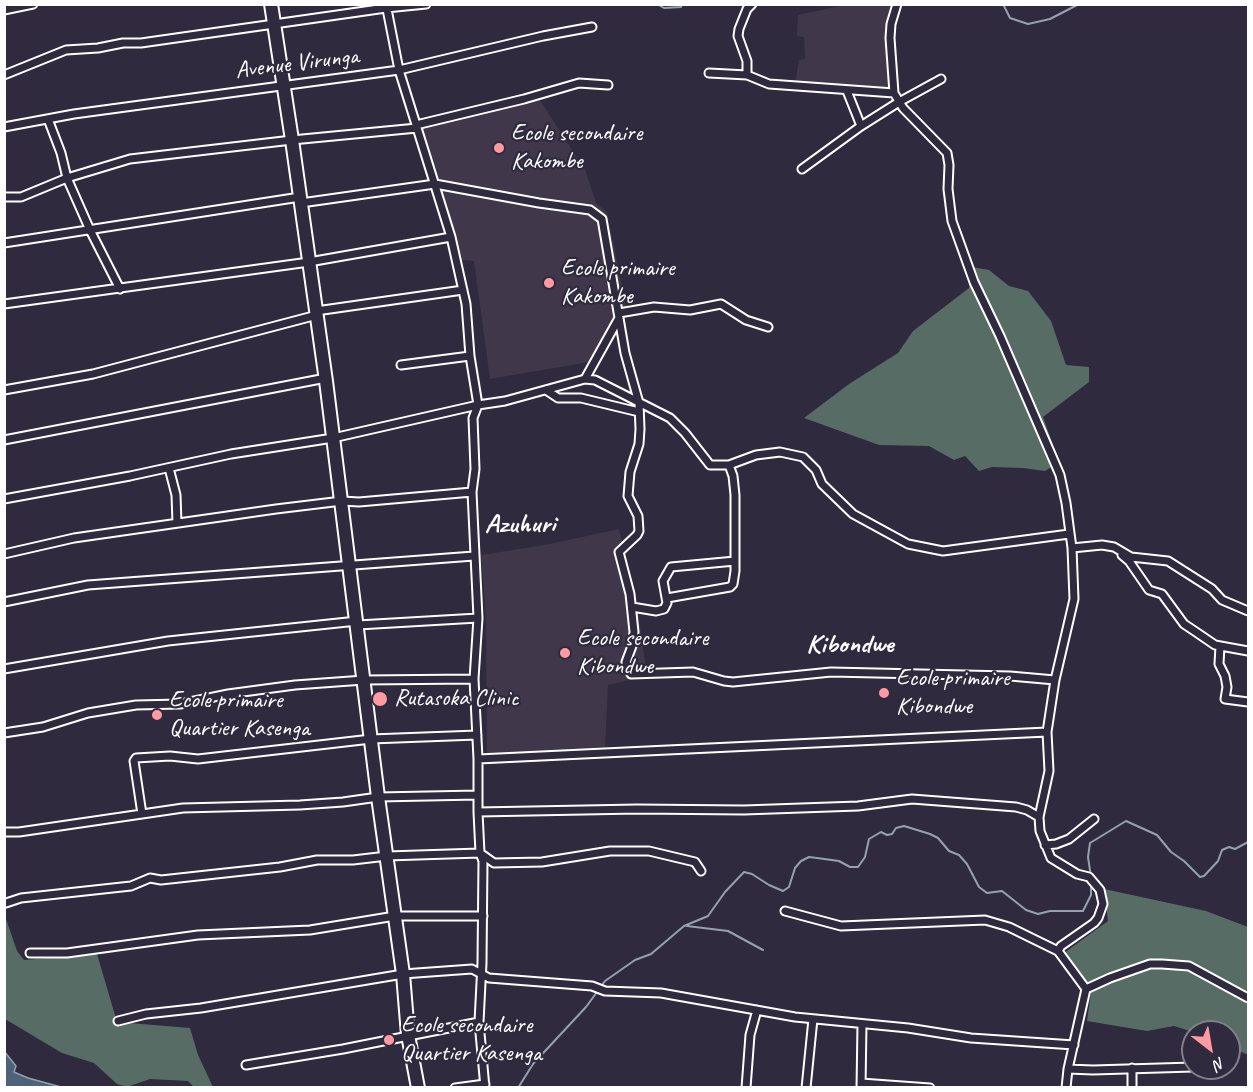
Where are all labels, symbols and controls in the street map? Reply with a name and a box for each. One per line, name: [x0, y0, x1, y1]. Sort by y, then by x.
street label: Avenue Virunga: [234, 42, 360, 86]
place label: Ecole secondaire Kakombe: [511, 120, 642, 176]
marker: Ecole secondaire Kakombe: [492, 141, 506, 155]
place label: Ecole primaire Kakombe: [561, 255, 675, 311]
marker: Ecole primaire Kakombe: [542, 276, 556, 290]
district label: Azuhuri: [485, 509, 555, 541]
place label: Ecole secondaire Kibondwe: [577, 625, 708, 681]
district label: Kibondwe: [806, 629, 894, 661]
marker: Ecole secondaire Kibondwe: [558, 646, 572, 660]
place label: Ecole primaire Kibondwe: [896, 665, 1010, 721]
place label: Rutasoka Clinic: [394, 685, 519, 713]
marker: Ecole primaire Kibondwe: [877, 686, 891, 700]
place label: Ecole primaire Quartier Kasenga: [169, 687, 309, 743]
marker: Rutasoka Clinic: [371, 690, 389, 708]
marker: Ecole primaire Quartier Kasenga: [150, 708, 164, 722]
place label: Ecole secondaire Quartier Kasenga: [401, 1012, 541, 1068]
north arrow: [1181, 1020, 1241, 1080]
marker: Ecole secondaire Quartier Kasenga: [382, 1033, 396, 1047]
text: N: [1210, 1053, 1229, 1075]

